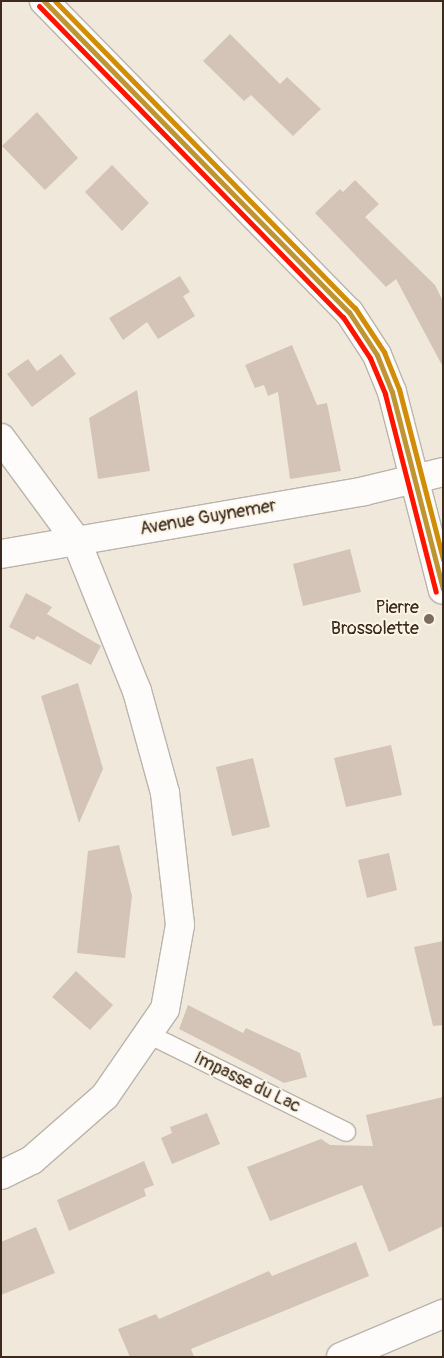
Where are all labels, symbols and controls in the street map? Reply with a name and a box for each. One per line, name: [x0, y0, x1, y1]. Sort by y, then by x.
street label: Avenue Guynemer: [138, 495, 278, 541]
place label: Pierre Brossolette: [331, 598, 419, 640]
marker: Pierre Brossolette: [423, 613, 435, 625]
street label: Impasse du Lac: [190, 1048, 304, 1118]

